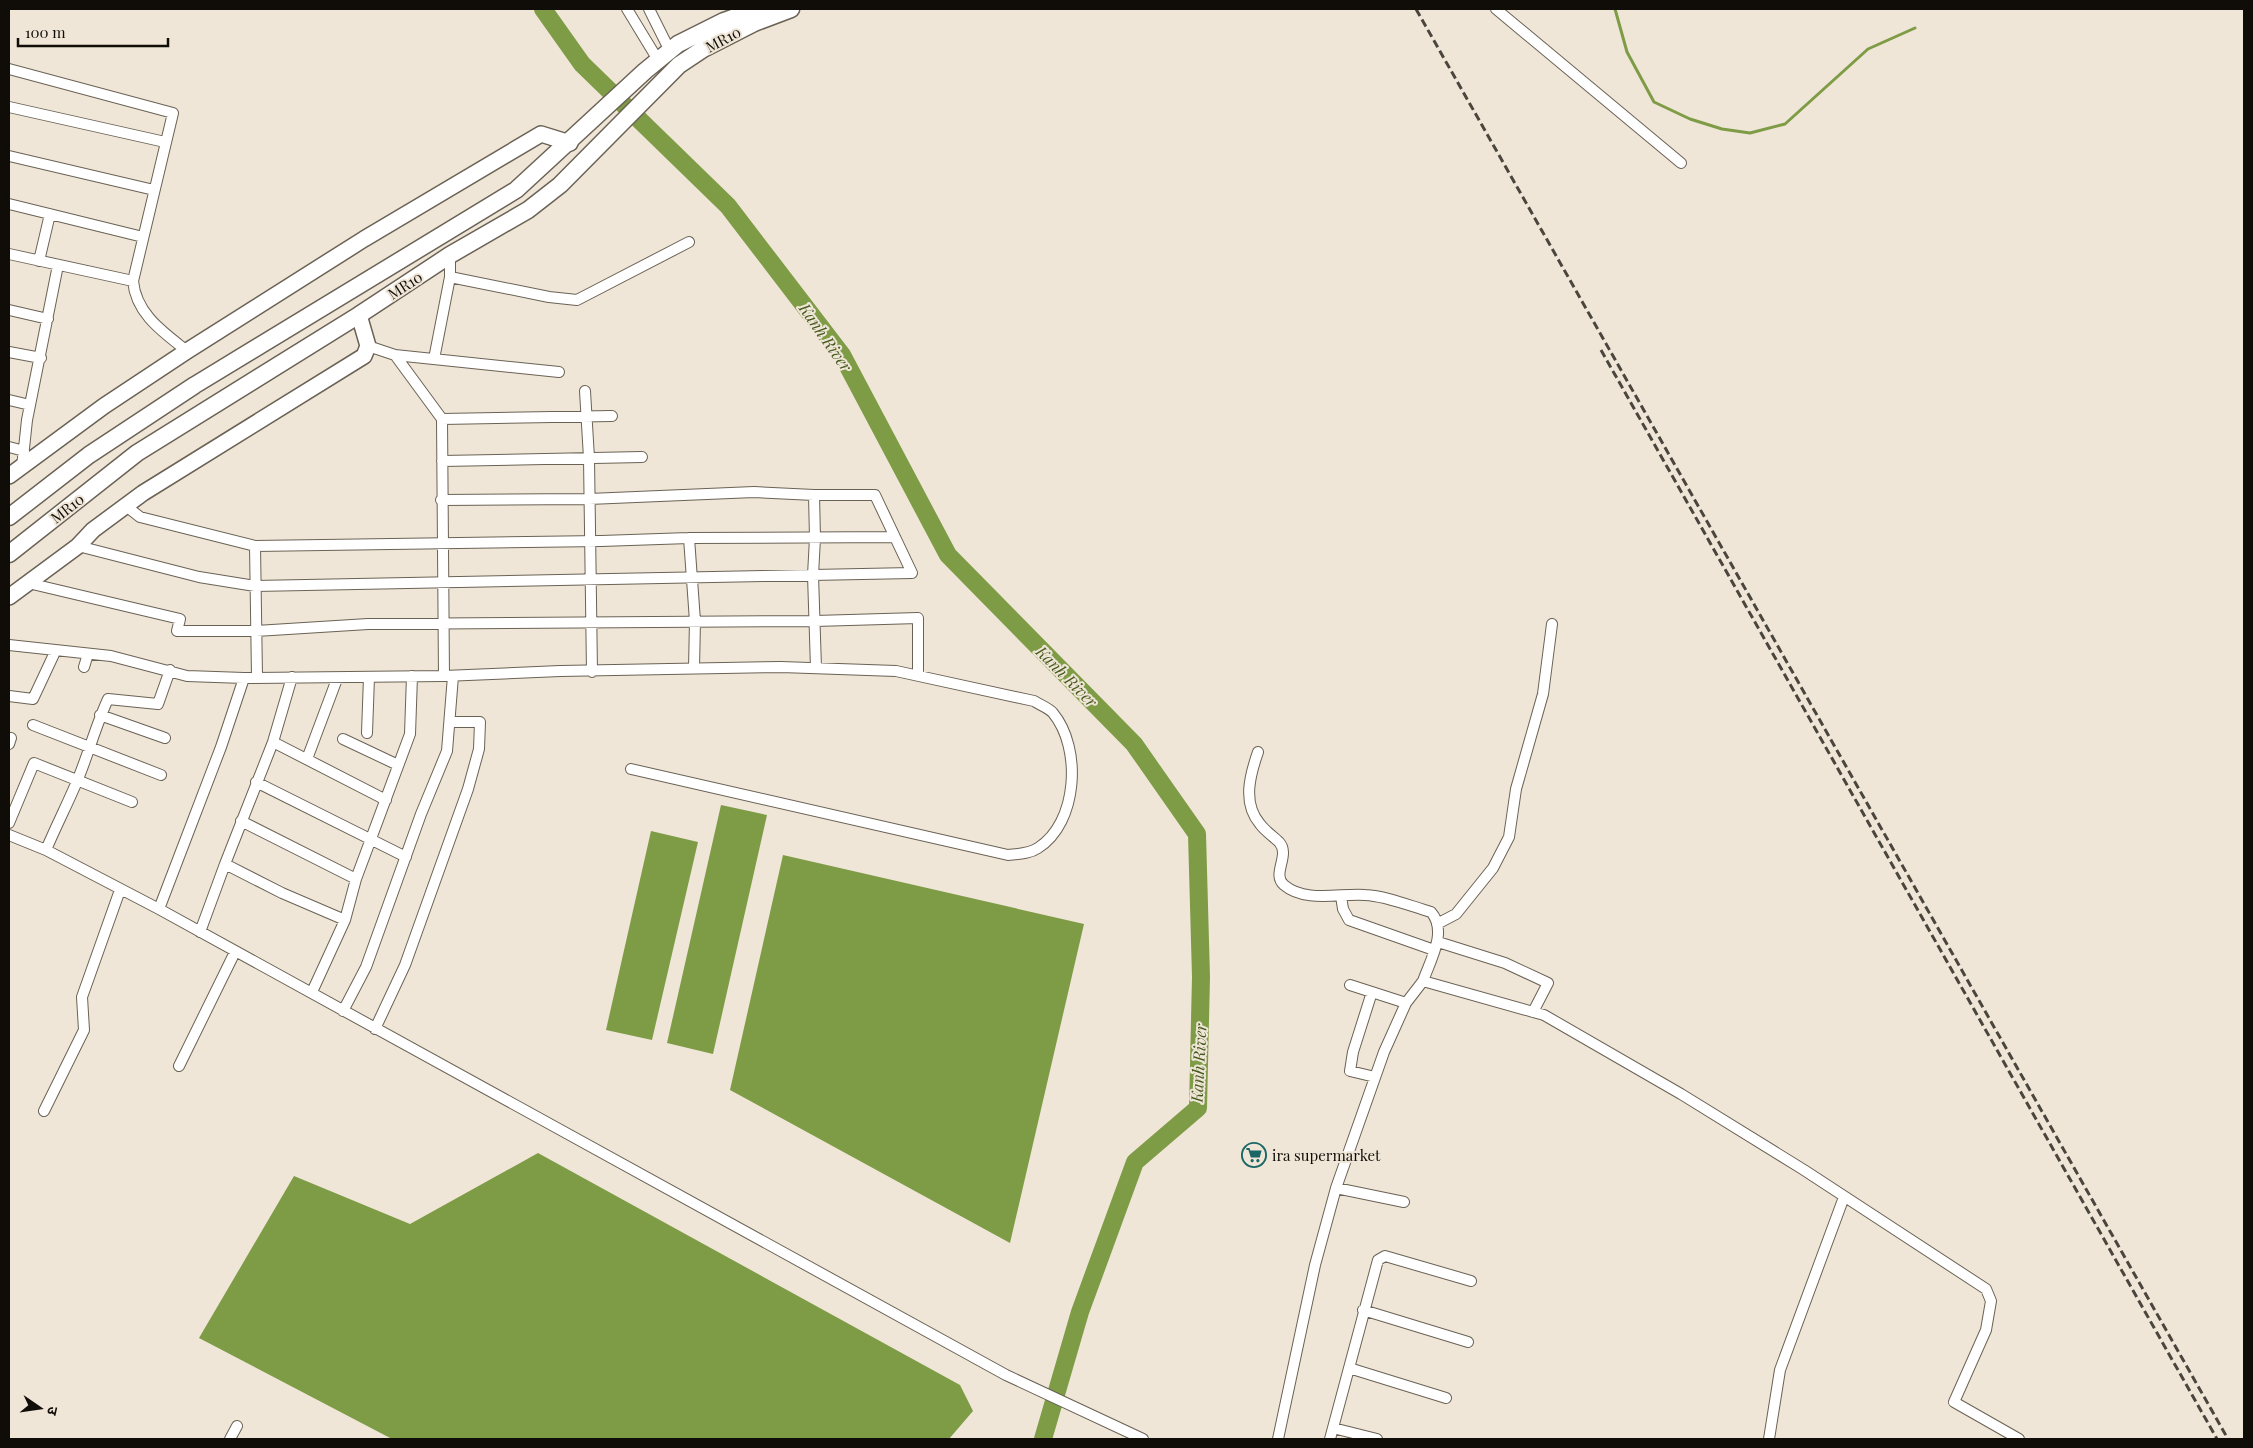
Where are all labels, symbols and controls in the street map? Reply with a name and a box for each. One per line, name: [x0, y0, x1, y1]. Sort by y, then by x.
scale bar: [18, 15, 168, 47]
street label: MR10: [702, 21, 744, 57]
text: 100 m: [25, 22, 66, 42]
street label: MR10: [384, 266, 426, 304]
water label: Kanh River: [794, 298, 858, 376]
street label: MR10: [46, 489, 88, 527]
water label: Kanh River: [1031, 640, 1103, 712]
water label: Kanh River: [1185, 1022, 1211, 1104]
supermarket icon: ira supermarket: [1241, 1142, 1267, 1168]
place label: ira supermarket: [1272, 1145, 1381, 1165]
north arrow: [15, 1383, 65, 1433]
text: उ: [43, 1405, 63, 1418]

